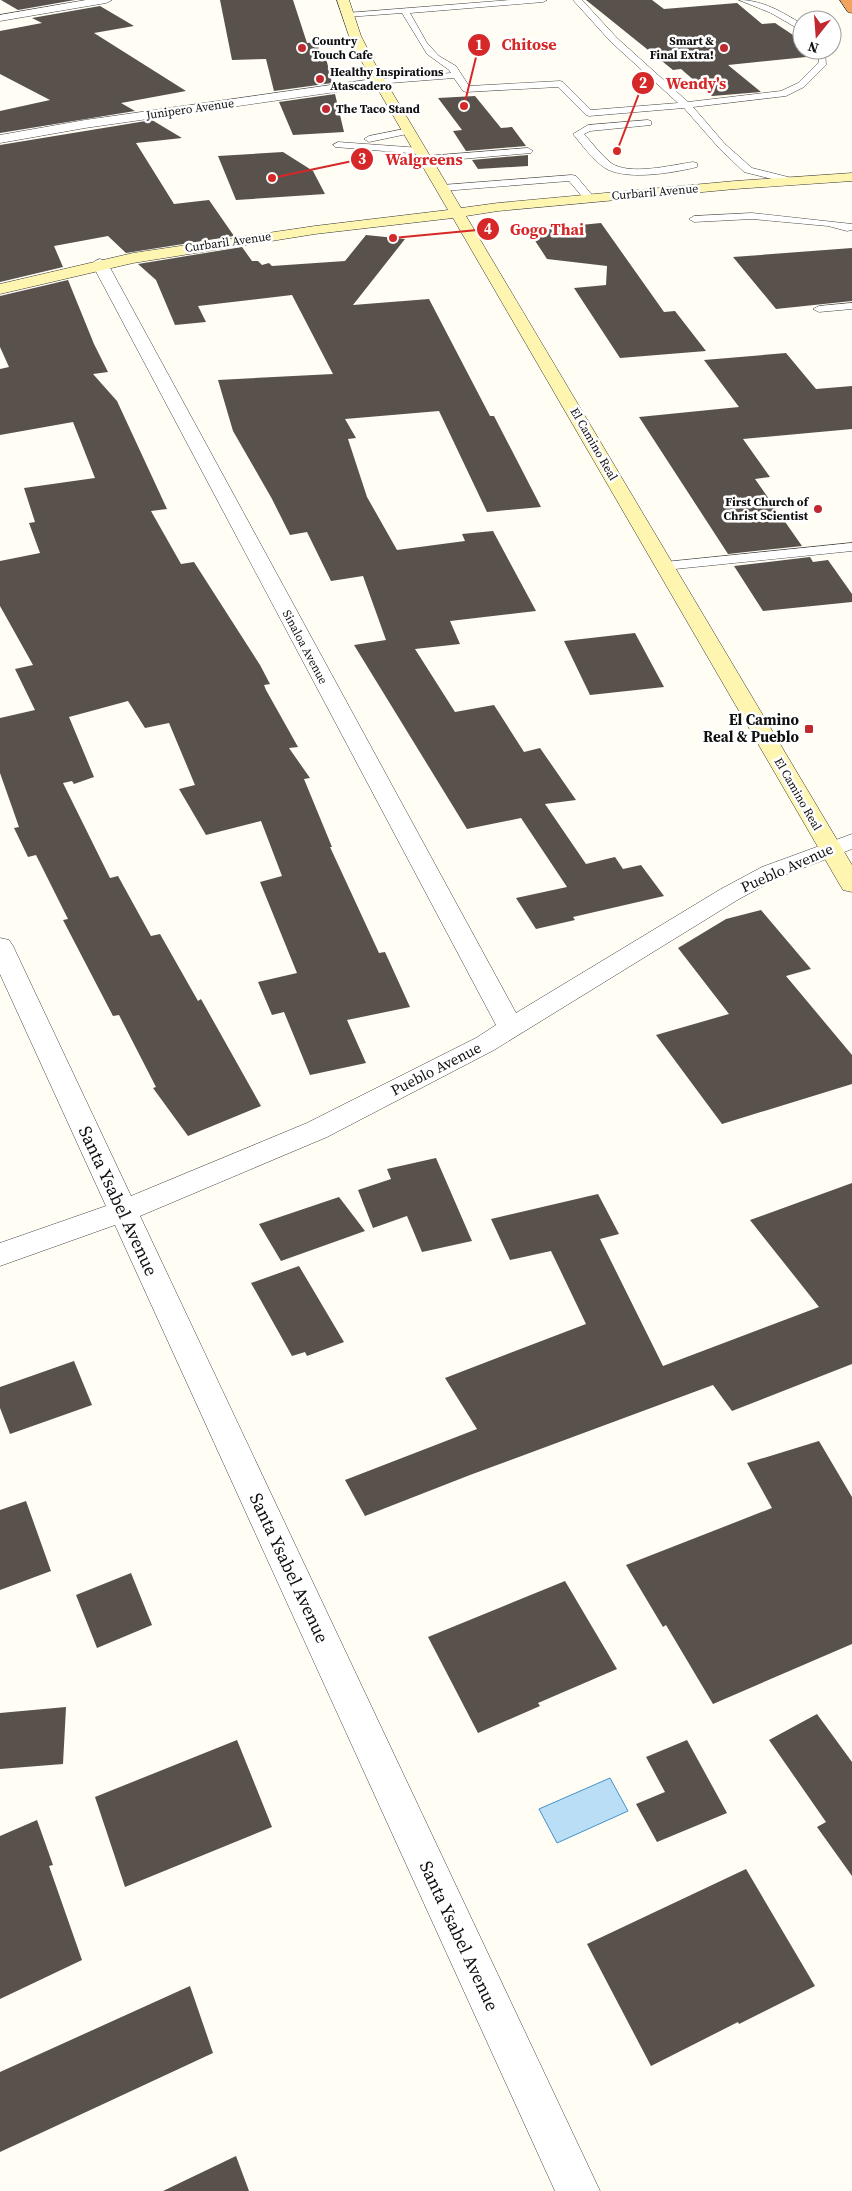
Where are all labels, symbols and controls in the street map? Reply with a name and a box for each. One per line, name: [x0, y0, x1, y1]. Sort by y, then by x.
north arrow: [792, 10, 842, 60]
callout: Chitose: [466, 29, 567, 60]
place label: Country Touch Cafe: [312, 33, 373, 63]
text: Chitose: [501, 33, 557, 55]
place label: Smart & Final Extra!: [650, 33, 714, 63]
text: 1: [475, 34, 483, 55]
text: N: [805, 36, 821, 58]
marker: Country Touch Cafe: [296, 42, 308, 54]
marker: Smart & Final Extra!: [718, 42, 730, 54]
place label: Healthy Inspirations Atascadero: [330, 64, 444, 94]
callout: Wendy's: [631, 68, 736, 99]
text: 2: [639, 72, 647, 93]
text: Wendy's: [666, 72, 726, 94]
marker: Healthy Inspirations Atascadero: [314, 73, 326, 85]
street label: Junipero Avenue: [144, 95, 235, 123]
place label: The Taco Stand: [336, 101, 420, 117]
marker: The Taco Stand: [320, 103, 332, 115]
callout: Walgreens: [350, 144, 472, 175]
text: 3: [358, 148, 366, 169]
text: Walgreens: [385, 148, 463, 170]
street label: Curbaril Avenue: [611, 180, 699, 204]
callout: Gogo Thai: [475, 213, 594, 244]
text: 4: [484, 218, 492, 239]
text: Gogo Thai: [510, 218, 584, 240]
street label: Curbaril Avenue: [184, 228, 272, 256]
street label: El Camino Real: [567, 405, 622, 484]
place label: First Church of Christ Scientist: [724, 494, 810, 524]
marker: First Church of Christ Scientist: [812, 503, 824, 515]
street label: Sinaloa Avenue: [279, 607, 331, 687]
place label: El Camino Real & Pueblo: [703, 709, 800, 747]
marker: El Camino Real & Pueblo: [803, 723, 815, 735]
street label: El Camino Real: [771, 755, 826, 834]
street label: Pueblo Avenue: [737, 838, 837, 897]
street label: Pueblo Avenue: [387, 1037, 485, 1100]
street label: Santa Ysabel Avenue: [73, 1122, 164, 1280]
street label: Santa Ysabel Avenue: [244, 1489, 335, 1647]
street label: Santa Ysabel Avenue: [414, 1857, 505, 2015]

